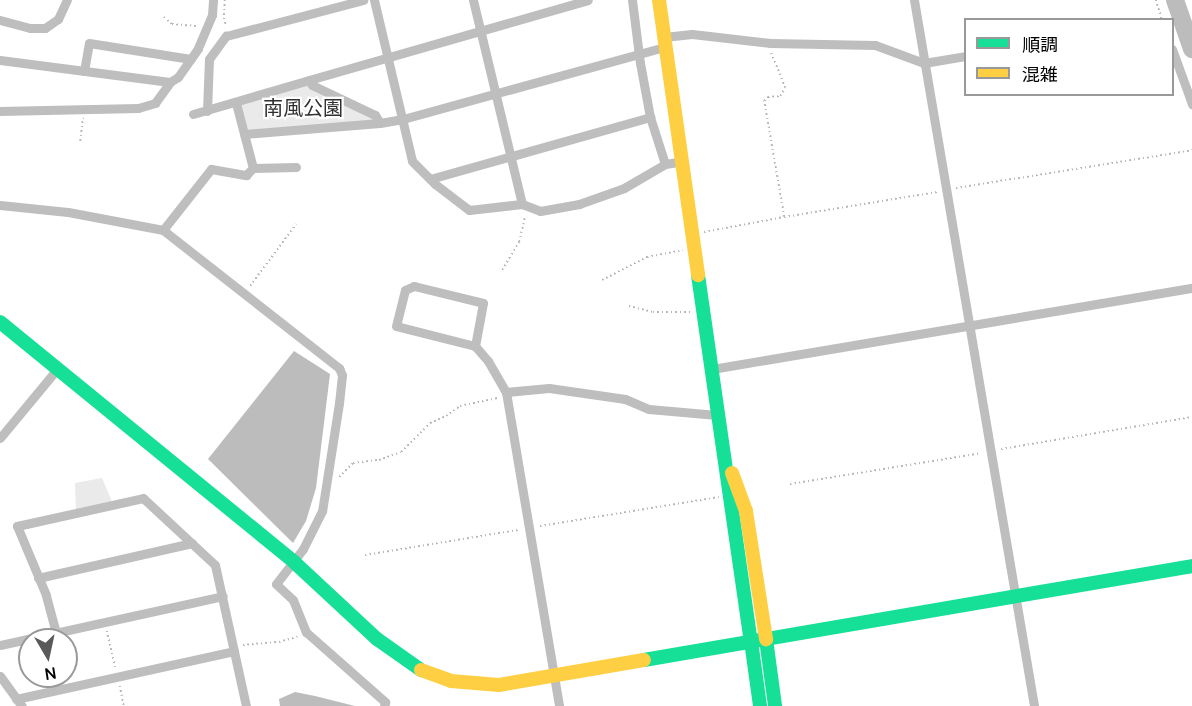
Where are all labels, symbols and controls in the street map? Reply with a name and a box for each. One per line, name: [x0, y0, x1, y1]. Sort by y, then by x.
legend: [964, 18, 1174, 96]
text: 順調: [1022, 32, 1058, 56]
text: 混雑: [1022, 62, 1058, 86]
park label: 南風公園: [263, 95, 343, 119]
north arrow: [18, 628, 78, 688]
text: N: [43, 662, 58, 686]

